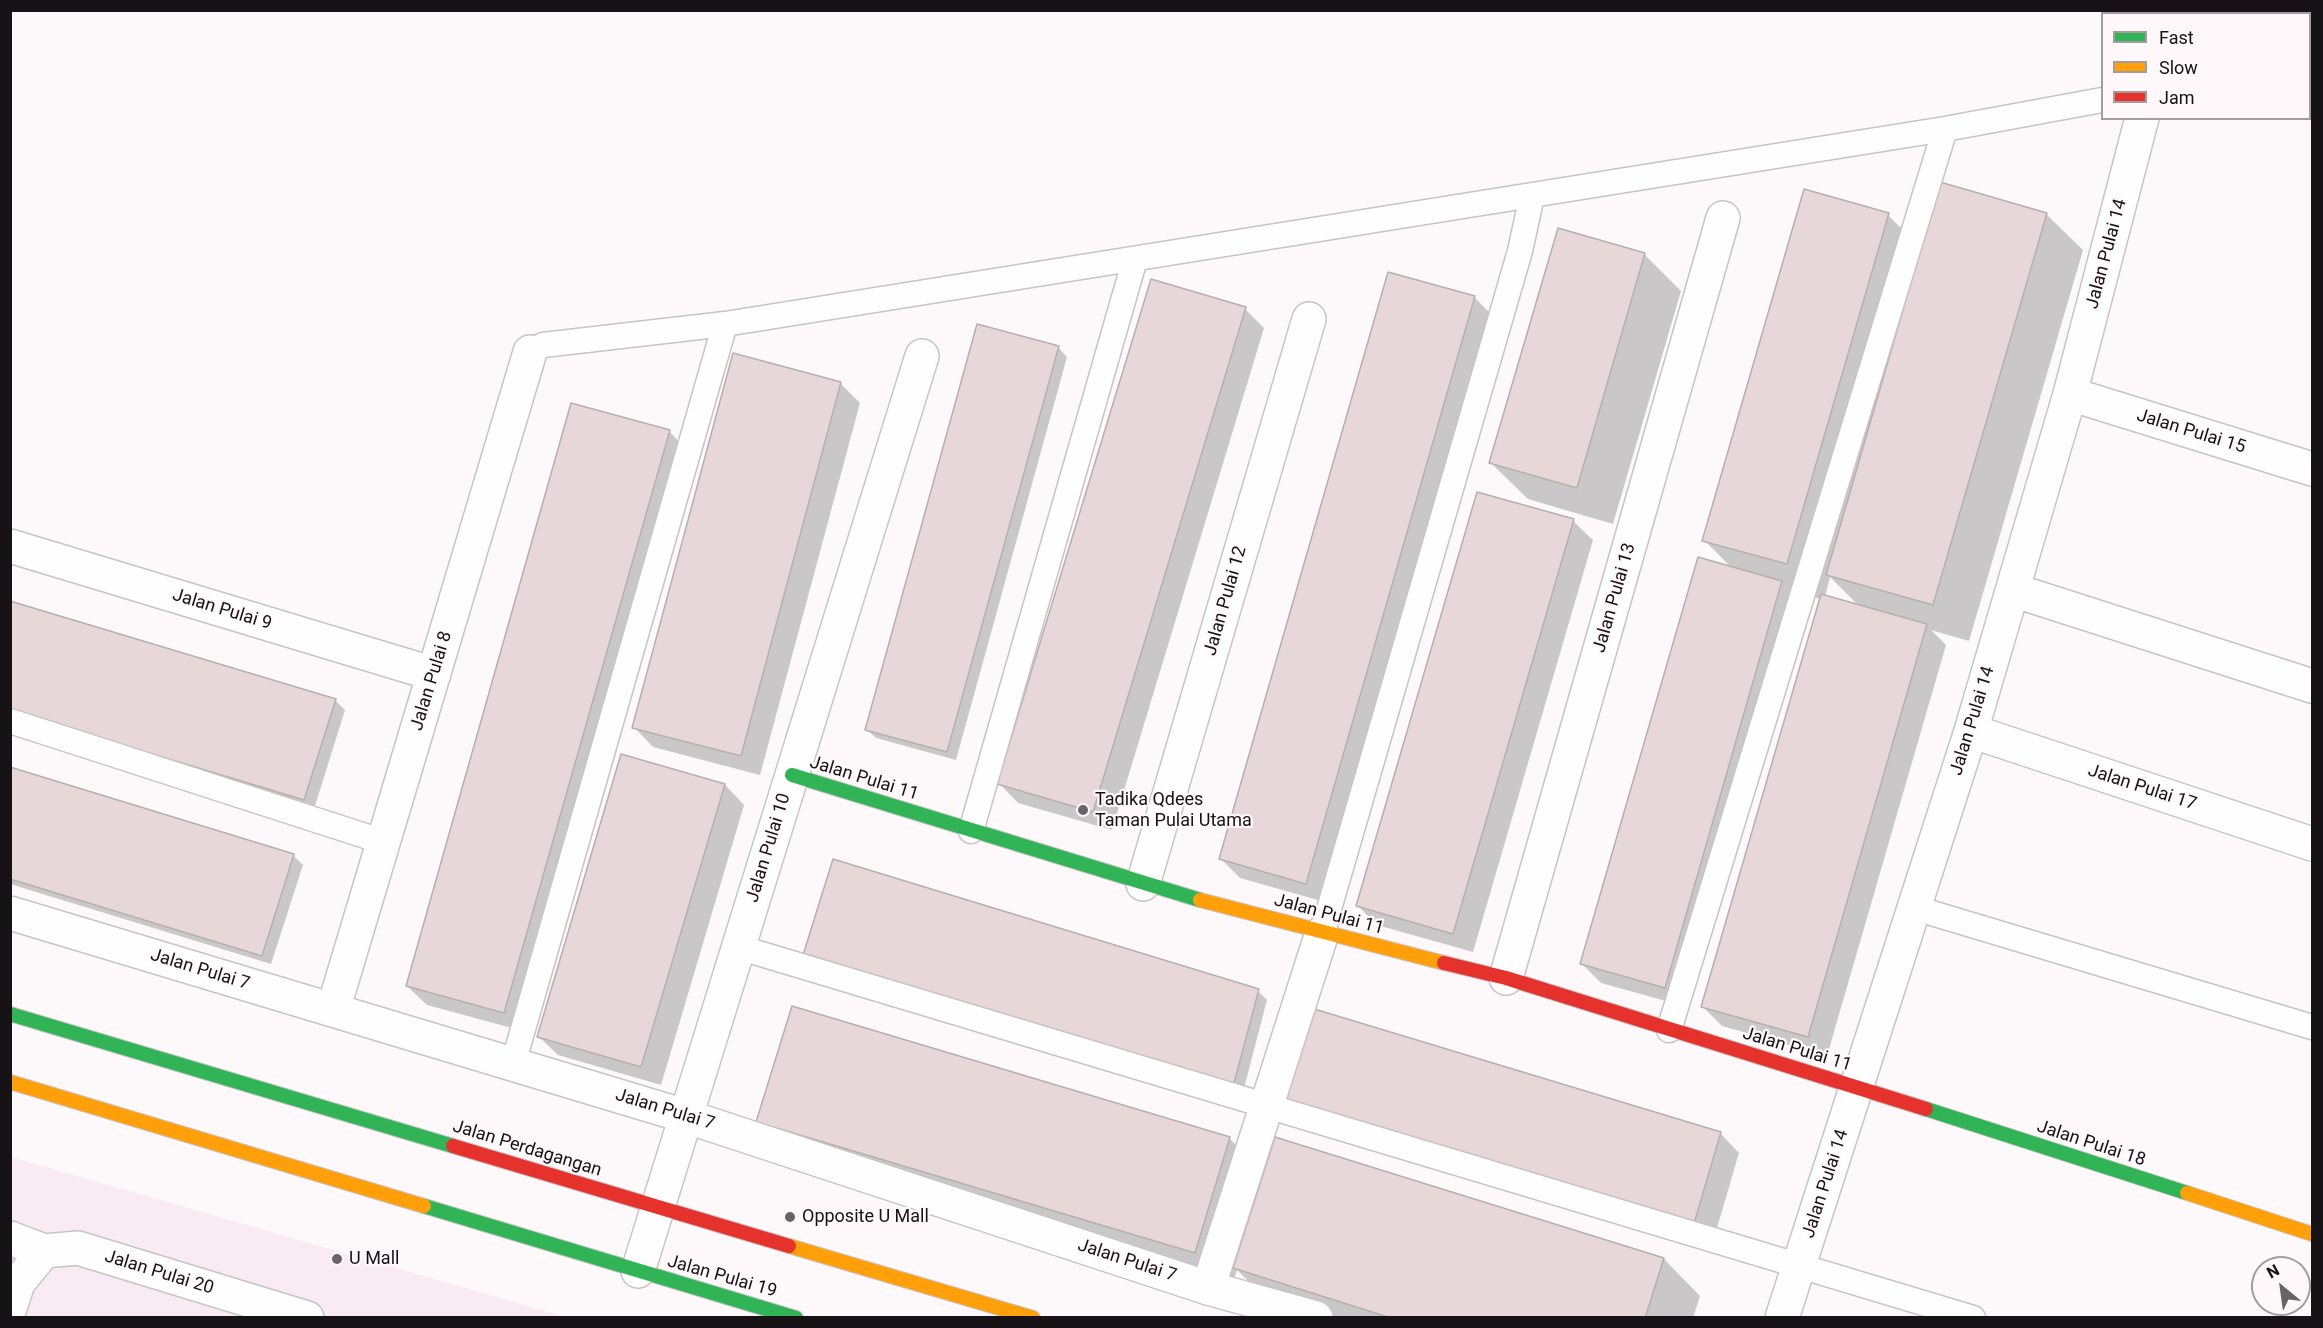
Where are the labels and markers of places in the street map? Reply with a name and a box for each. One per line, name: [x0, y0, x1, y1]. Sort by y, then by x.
place label: Tadika Qdees Taman Pulai Utama: [1095, 789, 1252, 832]
marker: Tadika Qdees Taman Pulai Utama: [1076, 803, 1090, 817]
place label: Opposite U Mall: [802, 1206, 929, 1228]
marker: Opposite U Mall: [783, 1210, 797, 1224]
place label: U Mall: [349, 1248, 399, 1270]
marker: U Mall: [330, 1252, 344, 1266]

